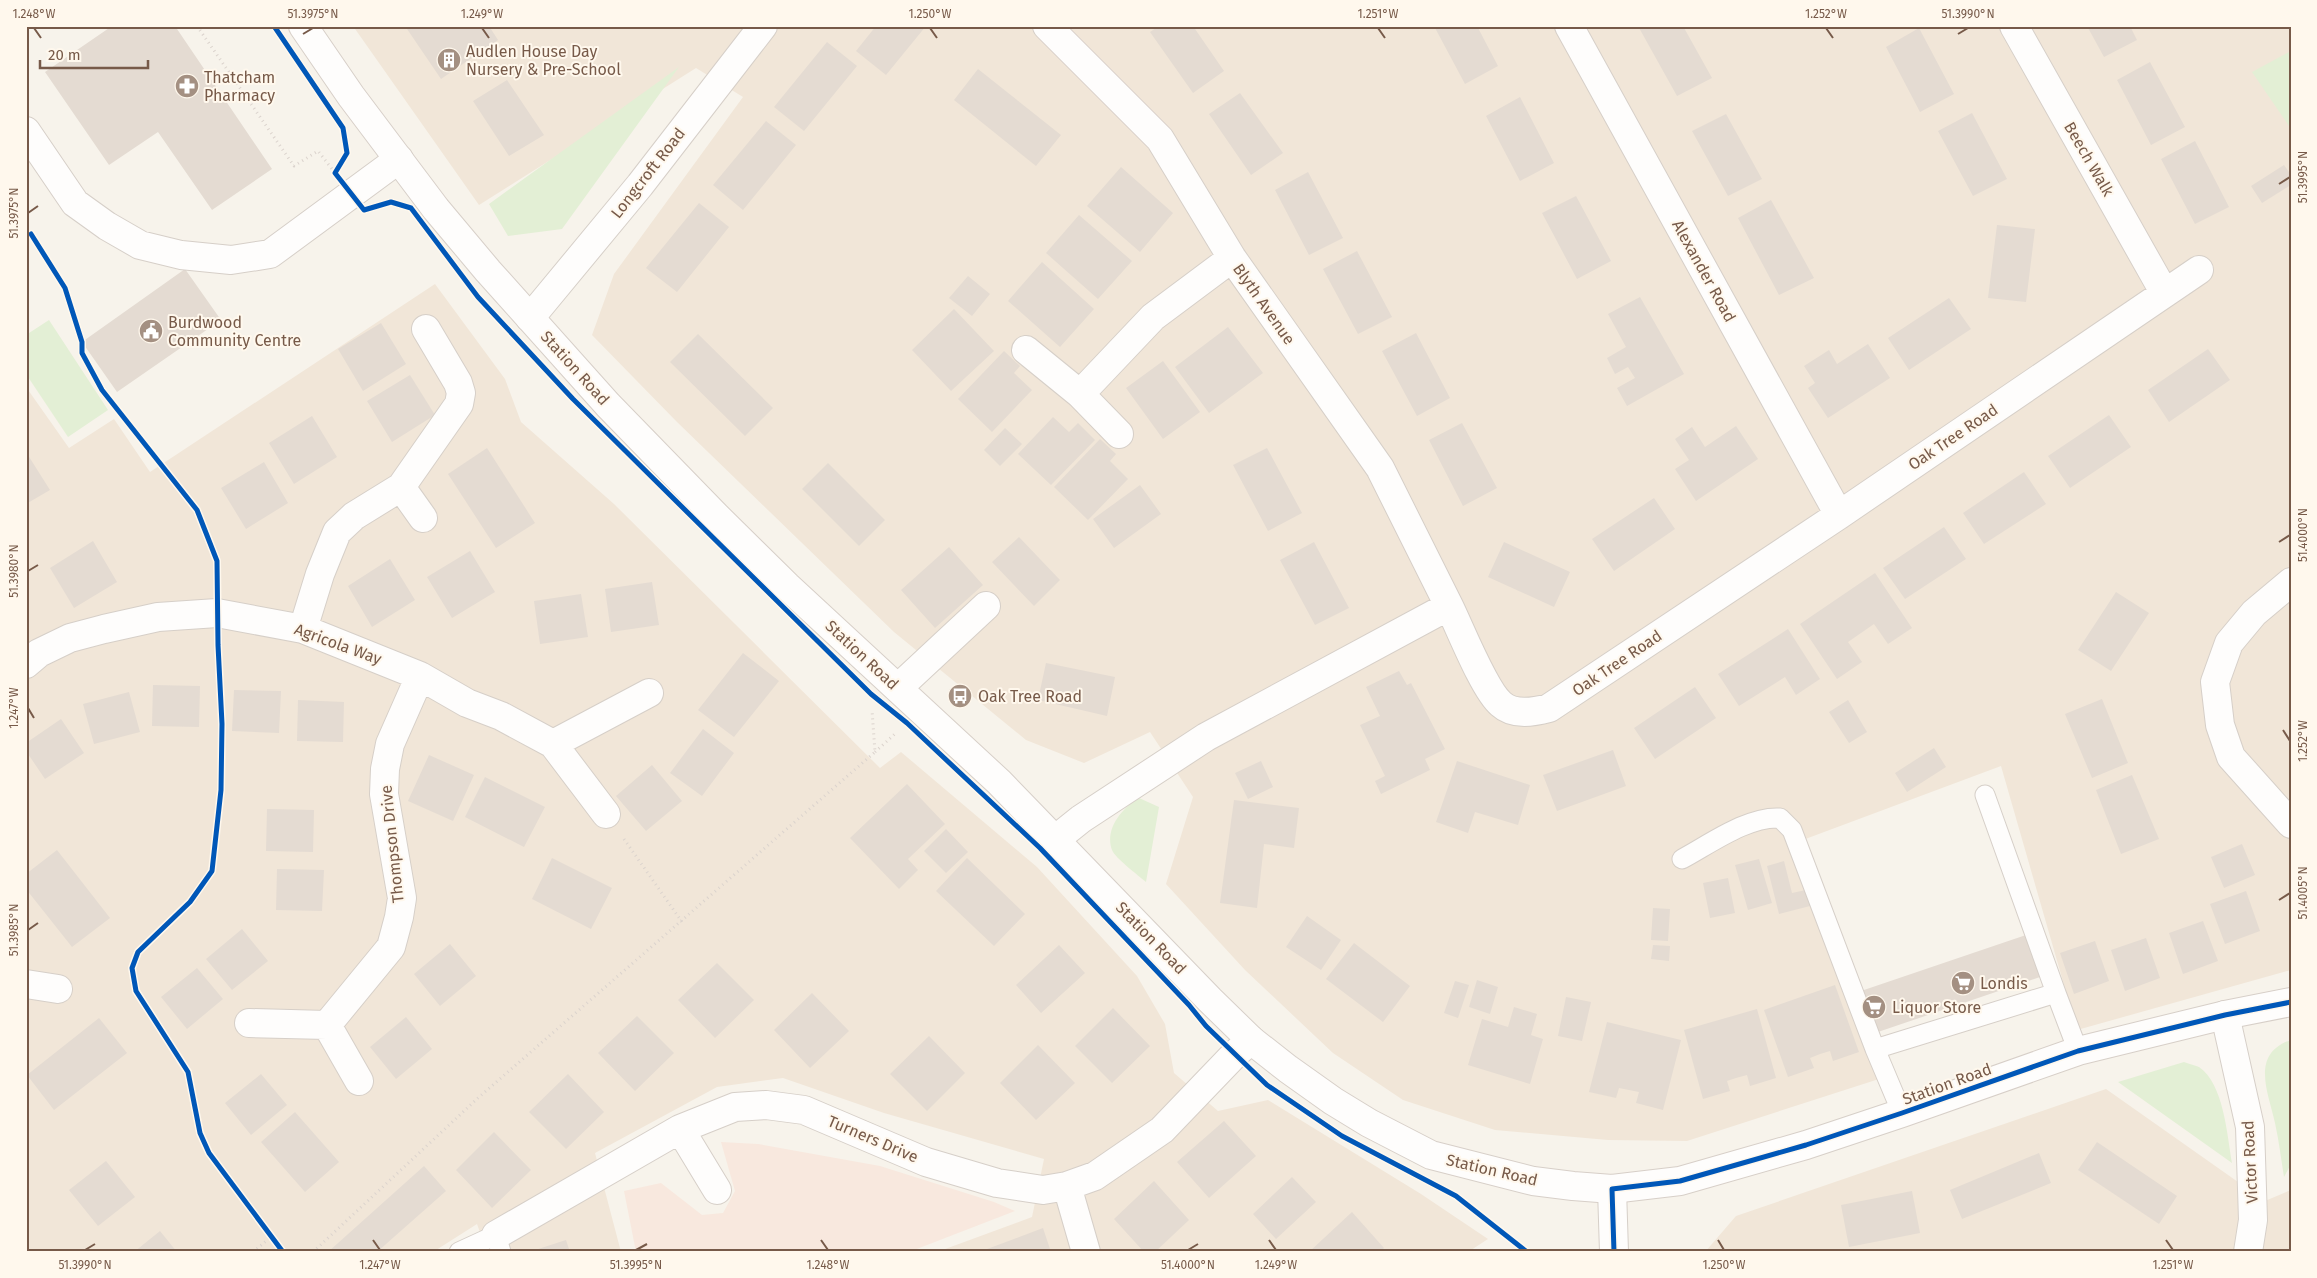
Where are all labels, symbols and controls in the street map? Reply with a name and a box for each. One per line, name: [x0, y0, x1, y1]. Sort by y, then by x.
text: 1.248°W: [13, 7, 56, 21]
text: 51.3975°N: [287, 7, 339, 21]
text: 1.249°W: [461, 7, 503, 21]
text: 1.250°W: [909, 7, 952, 21]
text: 1.251°W: [1358, 7, 1398, 21]
text: 1.252°W: [1805, 7, 1847, 21]
text: 51.3990°N: [1941, 7, 1995, 21]
scale bar: [40, 38, 148, 70]
place label: Audlen House Day Nursery & Pre-School: [466, 42, 621, 79]
text: 20 m: [48, 46, 81, 64]
building icon: Audlen House Day Nursery & Pre-School: [436, 47, 462, 73]
place label: Thatcham Pharmacy: [204, 68, 275, 105]
pharmacy icon: Thatcham Pharmacy: [174, 73, 200, 99]
street label: Beech Walk: [2060, 118, 2118, 200]
street label: Longcroft Road: [607, 124, 689, 222]
text: 51.3995°N: [2296, 151, 2310, 203]
text: 51.3975°N: [7, 187, 21, 239]
street label: Alexander Road: [1668, 217, 1740, 325]
street label: Blyth Avenue: [1229, 260, 1299, 348]
place label: Burdwood Community Centre: [168, 313, 301, 350]
public building icon: Burdwood Community Centre: [138, 318, 164, 344]
street label: Station Road: [537, 327, 613, 409]
street label: Oak Tree Road: [1905, 400, 2001, 474]
text: 51.4000°N: [2296, 508, 2310, 562]
text: 51.3980°N: [7, 544, 21, 598]
street label: Station Road: [821, 616, 903, 694]
street label: Agricola Way: [292, 619, 384, 669]
street label: Oak Tree Road: [1569, 626, 1665, 700]
bus stop icon: Oak Tree Road: [947, 683, 973, 709]
text: 1.247°W: [7, 687, 21, 729]
place label: Oak Tree Road: [978, 687, 1082, 706]
text: 1.252°W: [2296, 720, 2310, 762]
street label: Thompson Drive: [376, 784, 408, 904]
text: 51.4005°N: [2296, 866, 2310, 920]
street label: Station Road: [1112, 898, 1190, 978]
text: 51.3985°N: [7, 904, 21, 956]
supermarket icon: Londis: [1950, 970, 1976, 996]
place label: Londis: [1980, 974, 2028, 993]
supermarket icon: Liquor Store: [1861, 994, 1887, 1020]
place label: Liquor Store: [1892, 998, 1981, 1017]
street label: Station Road: [1900, 1059, 1994, 1109]
street label: Turners Drive: [825, 1111, 921, 1167]
street label: Victor Road: [2238, 1120, 2262, 1204]
street label: Station Road: [1444, 1150, 1540, 1190]
text: 51.3990°N: [58, 1258, 112, 1272]
text: 1.247°W: [359, 1258, 401, 1272]
text: 51.3995°N: [610, 1258, 662, 1272]
text: 1.248°W: [807, 1258, 850, 1272]
text: 51.4000°N: [1161, 1258, 1215, 1272]
text: 1.249°W: [1255, 1258, 1297, 1272]
text: 1.250°W: [1703, 1258, 1746, 1272]
text: 1.251°W: [2153, 1258, 2193, 1272]

